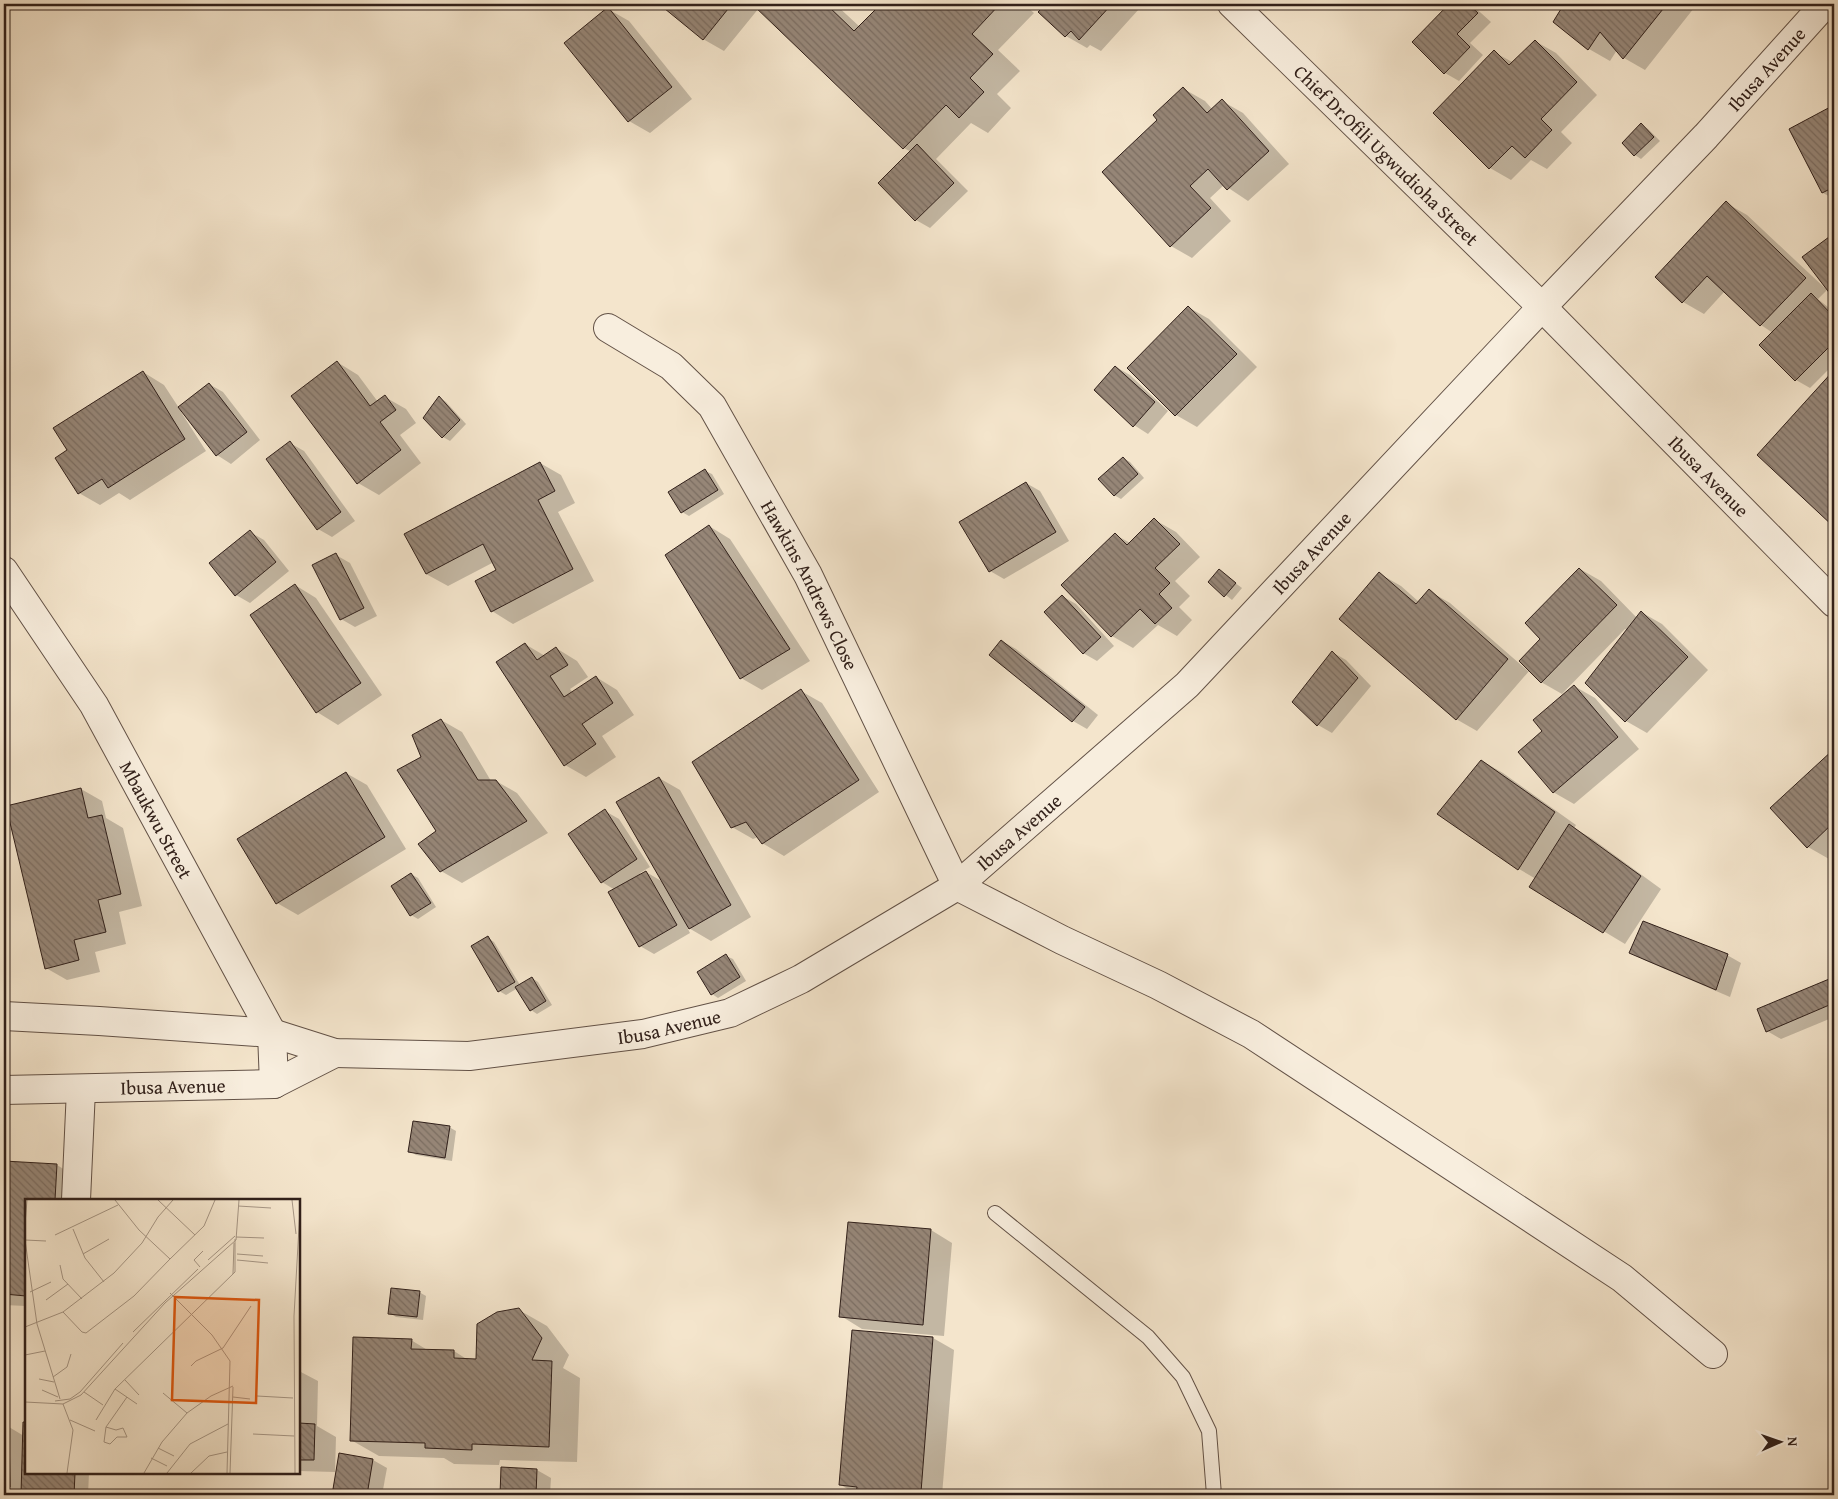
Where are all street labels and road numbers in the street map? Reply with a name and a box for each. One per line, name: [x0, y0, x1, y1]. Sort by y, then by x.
street label: Ibusa Avenue: [1721, 21, 1812, 117]
street label: Chief Dr.Ofili Ugwudioha Street: [1288, 58, 1485, 252]
street label: Ibusa Avenue: [1662, 429, 1756, 523]
street label: Hawkins Andrews Close: [754, 495, 866, 675]
street label: Ibusa Avenue: [1265, 505, 1358, 600]
street label: Mbaukwu Street: [113, 756, 200, 884]
street label: Ibusa Avenue: [970, 787, 1068, 877]
street label: Ibusa Avenue: [616, 1002, 724, 1051]
street label: Ibusa Avenue: [120, 1071, 226, 1101]

